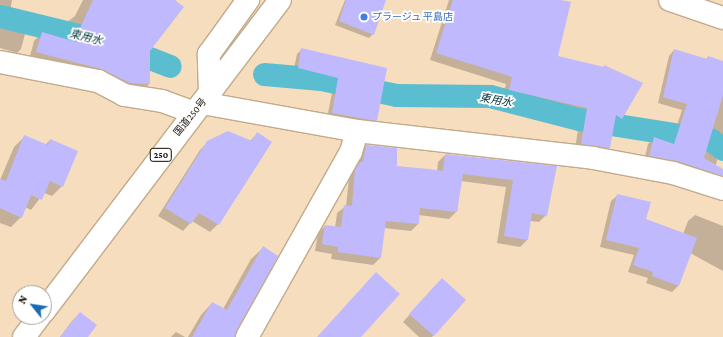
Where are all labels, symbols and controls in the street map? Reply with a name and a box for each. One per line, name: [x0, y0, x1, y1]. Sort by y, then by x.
place label: プラージュ 平島店: [372, 11, 454, 23]
marker: プラージュ 平島店: [359, 12, 369, 22]
water label: 東用水: [68, 27, 104, 47]
water label: 東用水: [479, 91, 513, 109]
street label: 国道250号: [171, 96, 209, 138]
road number: 250: [149, 148, 173, 162]
north arrow: [12, 285, 52, 325]
text: N: [15, 293, 30, 306]

